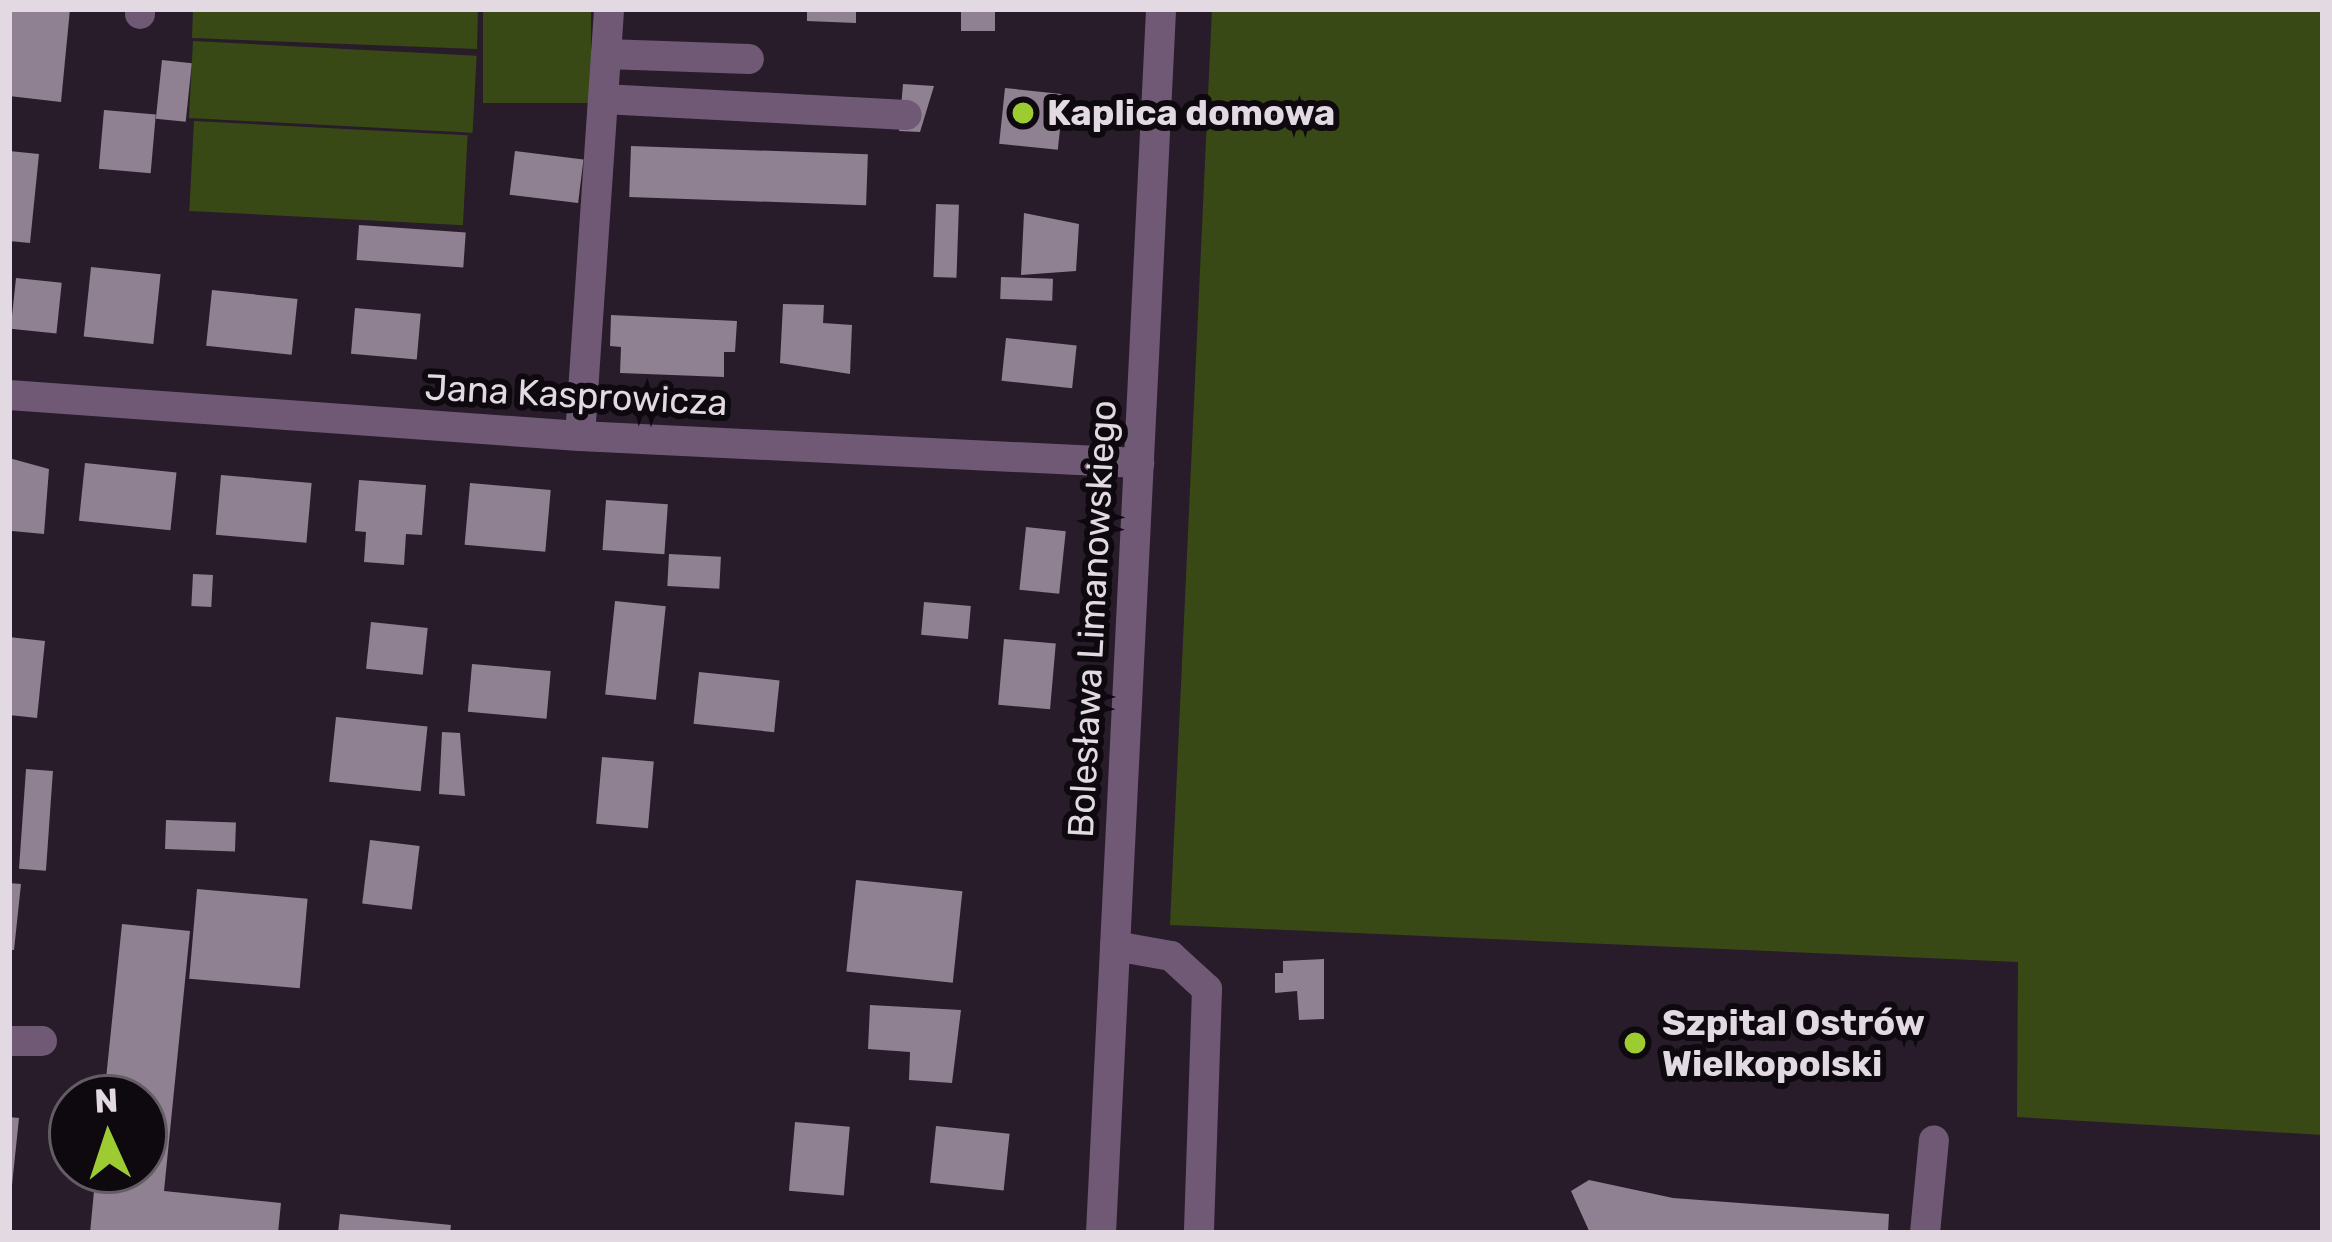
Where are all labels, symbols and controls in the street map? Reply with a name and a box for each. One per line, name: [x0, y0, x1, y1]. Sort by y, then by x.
place label: Kaplica domowa: [1047, 91, 1335, 135]
marker: Kaplica domowa: [1010, 100, 1036, 126]
street label: Jana Kasprowicza: [423, 365, 729, 425]
street label: Bolesława Limanowskiego: [1059, 399, 1125, 839]
place label: Szpital Ostrów Wielkopolski: [1662, 1000, 1925, 1085]
marker: Szpital Ostrów Wielkopolski: [1619, 1027, 1651, 1059]
north arrow: [48, 1074, 168, 1194]
text: N: [93, 1080, 119, 1121]

